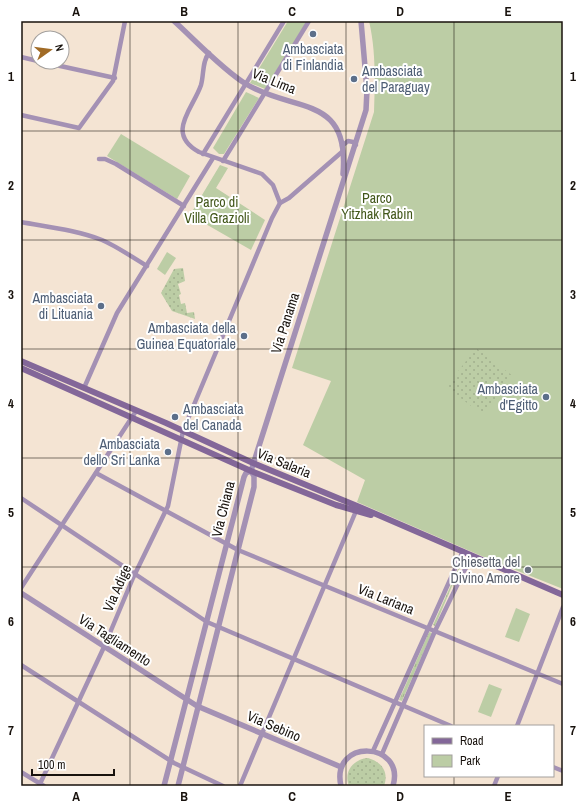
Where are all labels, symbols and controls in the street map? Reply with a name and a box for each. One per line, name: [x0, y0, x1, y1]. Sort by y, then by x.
text: A: [72, 3, 80, 20]
text: B: [180, 3, 188, 20]
text: C: [288, 3, 296, 20]
text: D: [396, 3, 404, 20]
text: E: [504, 3, 512, 20]
marker: Ambasciata di Finlandia: [308, 29, 318, 39]
north arrow: [30, 30, 70, 70]
place label: Ambasciata di Finlandia: [282, 40, 344, 74]
text: N: [52, 43, 67, 52]
place label: Ambasciata del Paraguay: [361, 62, 430, 96]
street label: Via Lima: [249, 64, 299, 98]
text: 1: [8, 68, 14, 85]
text: 1: [570, 68, 576, 85]
marker: Ambasciata del Paraguay: [349, 74, 359, 84]
text: 2: [8, 177, 14, 194]
text: 2: [570, 177, 576, 194]
park label: Parco Yitzhak Rabin: [341, 189, 413, 223]
park label: Parco di Villa Grazioli: [184, 193, 250, 227]
text: 3: [8, 286, 14, 303]
text: 3: [570, 286, 576, 303]
place label: Ambasciata di Lituania: [31, 289, 94, 323]
street label: Via Panama: [267, 290, 303, 356]
marker: Ambasciata di Lituania: [96, 301, 106, 311]
place label: Ambasciata della Guinea Equatoriale: [136, 319, 237, 353]
marker: Ambasciata della Guinea Equatoriale: [239, 331, 249, 341]
place label: Ambasciata d'Egitto: [476, 380, 539, 414]
marker: Ambasciata d'Egitto: [541, 392, 551, 402]
text: 4: [8, 395, 14, 412]
text: 4: [570, 395, 576, 412]
place label: Ambasciata del Canada: [182, 400, 244, 434]
marker: Ambasciata del Canada: [170, 412, 180, 422]
place label: Ambasciata dello Sri Lanka: [83, 435, 161, 469]
street label: Via Salaria: [254, 444, 314, 482]
marker: Ambasciata dello Sri Lanka: [163, 447, 173, 457]
street label: Via Chiana: [207, 478, 239, 539]
text: 5: [8, 504, 14, 521]
text: 5: [570, 504, 576, 521]
place label: Chiesetta del Divino Amore: [450, 553, 520, 587]
street label: Via Adige: [99, 562, 135, 614]
marker: Chiesetta del Divino Amore: [523, 565, 533, 575]
street label: Via Lariana: [355, 580, 417, 619]
street label: Via Tagliamento: [75, 610, 155, 670]
text: 6: [8, 613, 14, 630]
text: 6: [570, 613, 576, 630]
street label: Via Sebino: [244, 707, 304, 745]
text: 7: [8, 722, 14, 739]
text: 7: [570, 722, 576, 739]
legend: [424, 725, 554, 777]
text: Road: [460, 733, 484, 749]
scale bar: [32, 751, 114, 777]
text: Park: [460, 753, 480, 769]
text: 100 m: [38, 757, 65, 773]
text: A: [72, 788, 80, 805]
text: B: [180, 788, 188, 805]
text: C: [288, 788, 296, 805]
text: D: [396, 788, 404, 805]
text: E: [504, 788, 512, 805]

